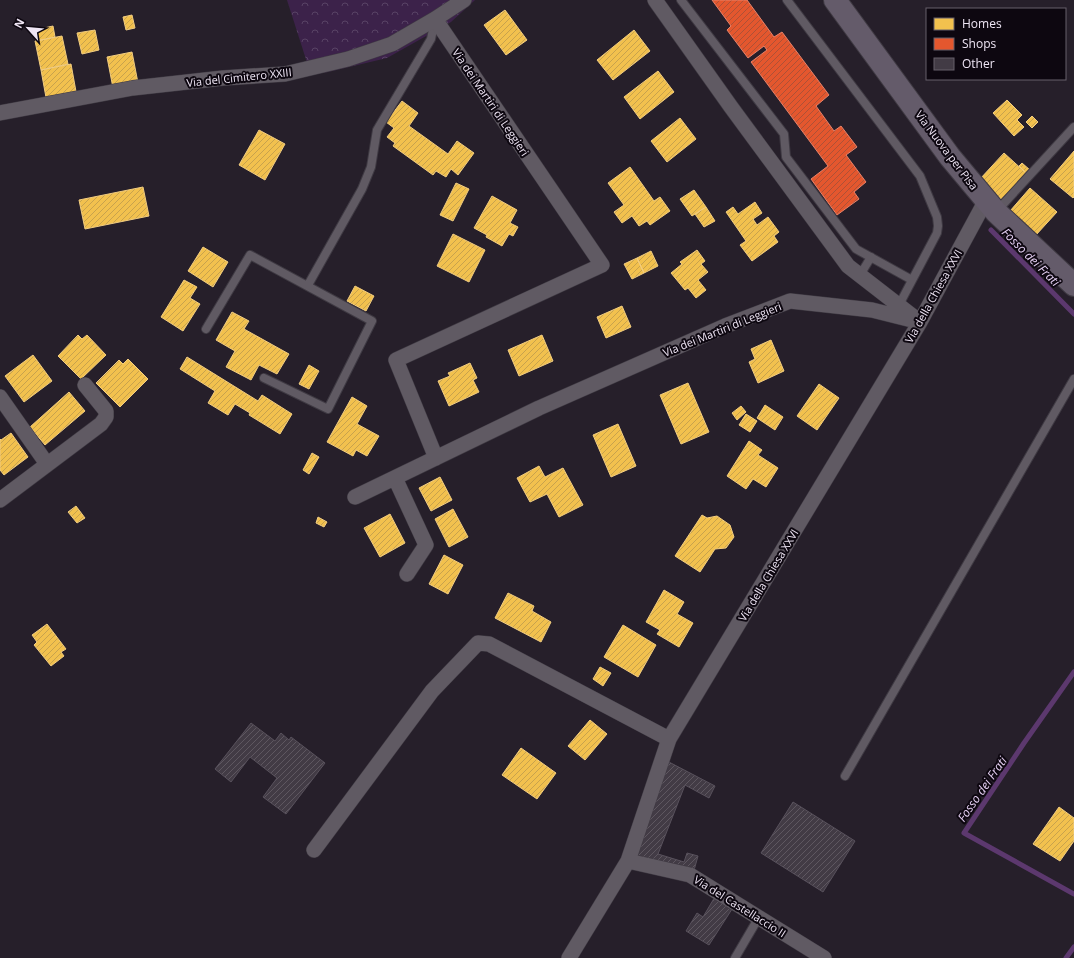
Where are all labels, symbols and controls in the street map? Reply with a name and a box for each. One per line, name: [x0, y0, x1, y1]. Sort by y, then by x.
north arrow: [8, 8, 48, 48]
legend: [926, 8, 1066, 80]
text: Homes: [962, 15, 1002, 32]
text: N: [10, 16, 27, 31]
text: Shops: [962, 35, 997, 52]
street label: Via dei Martiri di Leggieri: [449, 45, 533, 159]
text: Other: [962, 55, 995, 72]
street label: Via del Cimitero XXIII: [186, 64, 292, 90]
street label: Via Nuova per Pisa: [912, 107, 982, 193]
water label: Fosso dei Frati: [998, 224, 1065, 291]
street label: Via della Chiesa XXVI: [901, 246, 965, 346]
street label: Via dei Martiri di Leggieri: [660, 298, 784, 360]
street label: Via della Chiesa XXVI: [735, 526, 801, 624]
water label: Fosso dei Frati: [953, 752, 1011, 825]
street label: Via del Castellaccio II: [691, 872, 789, 940]

